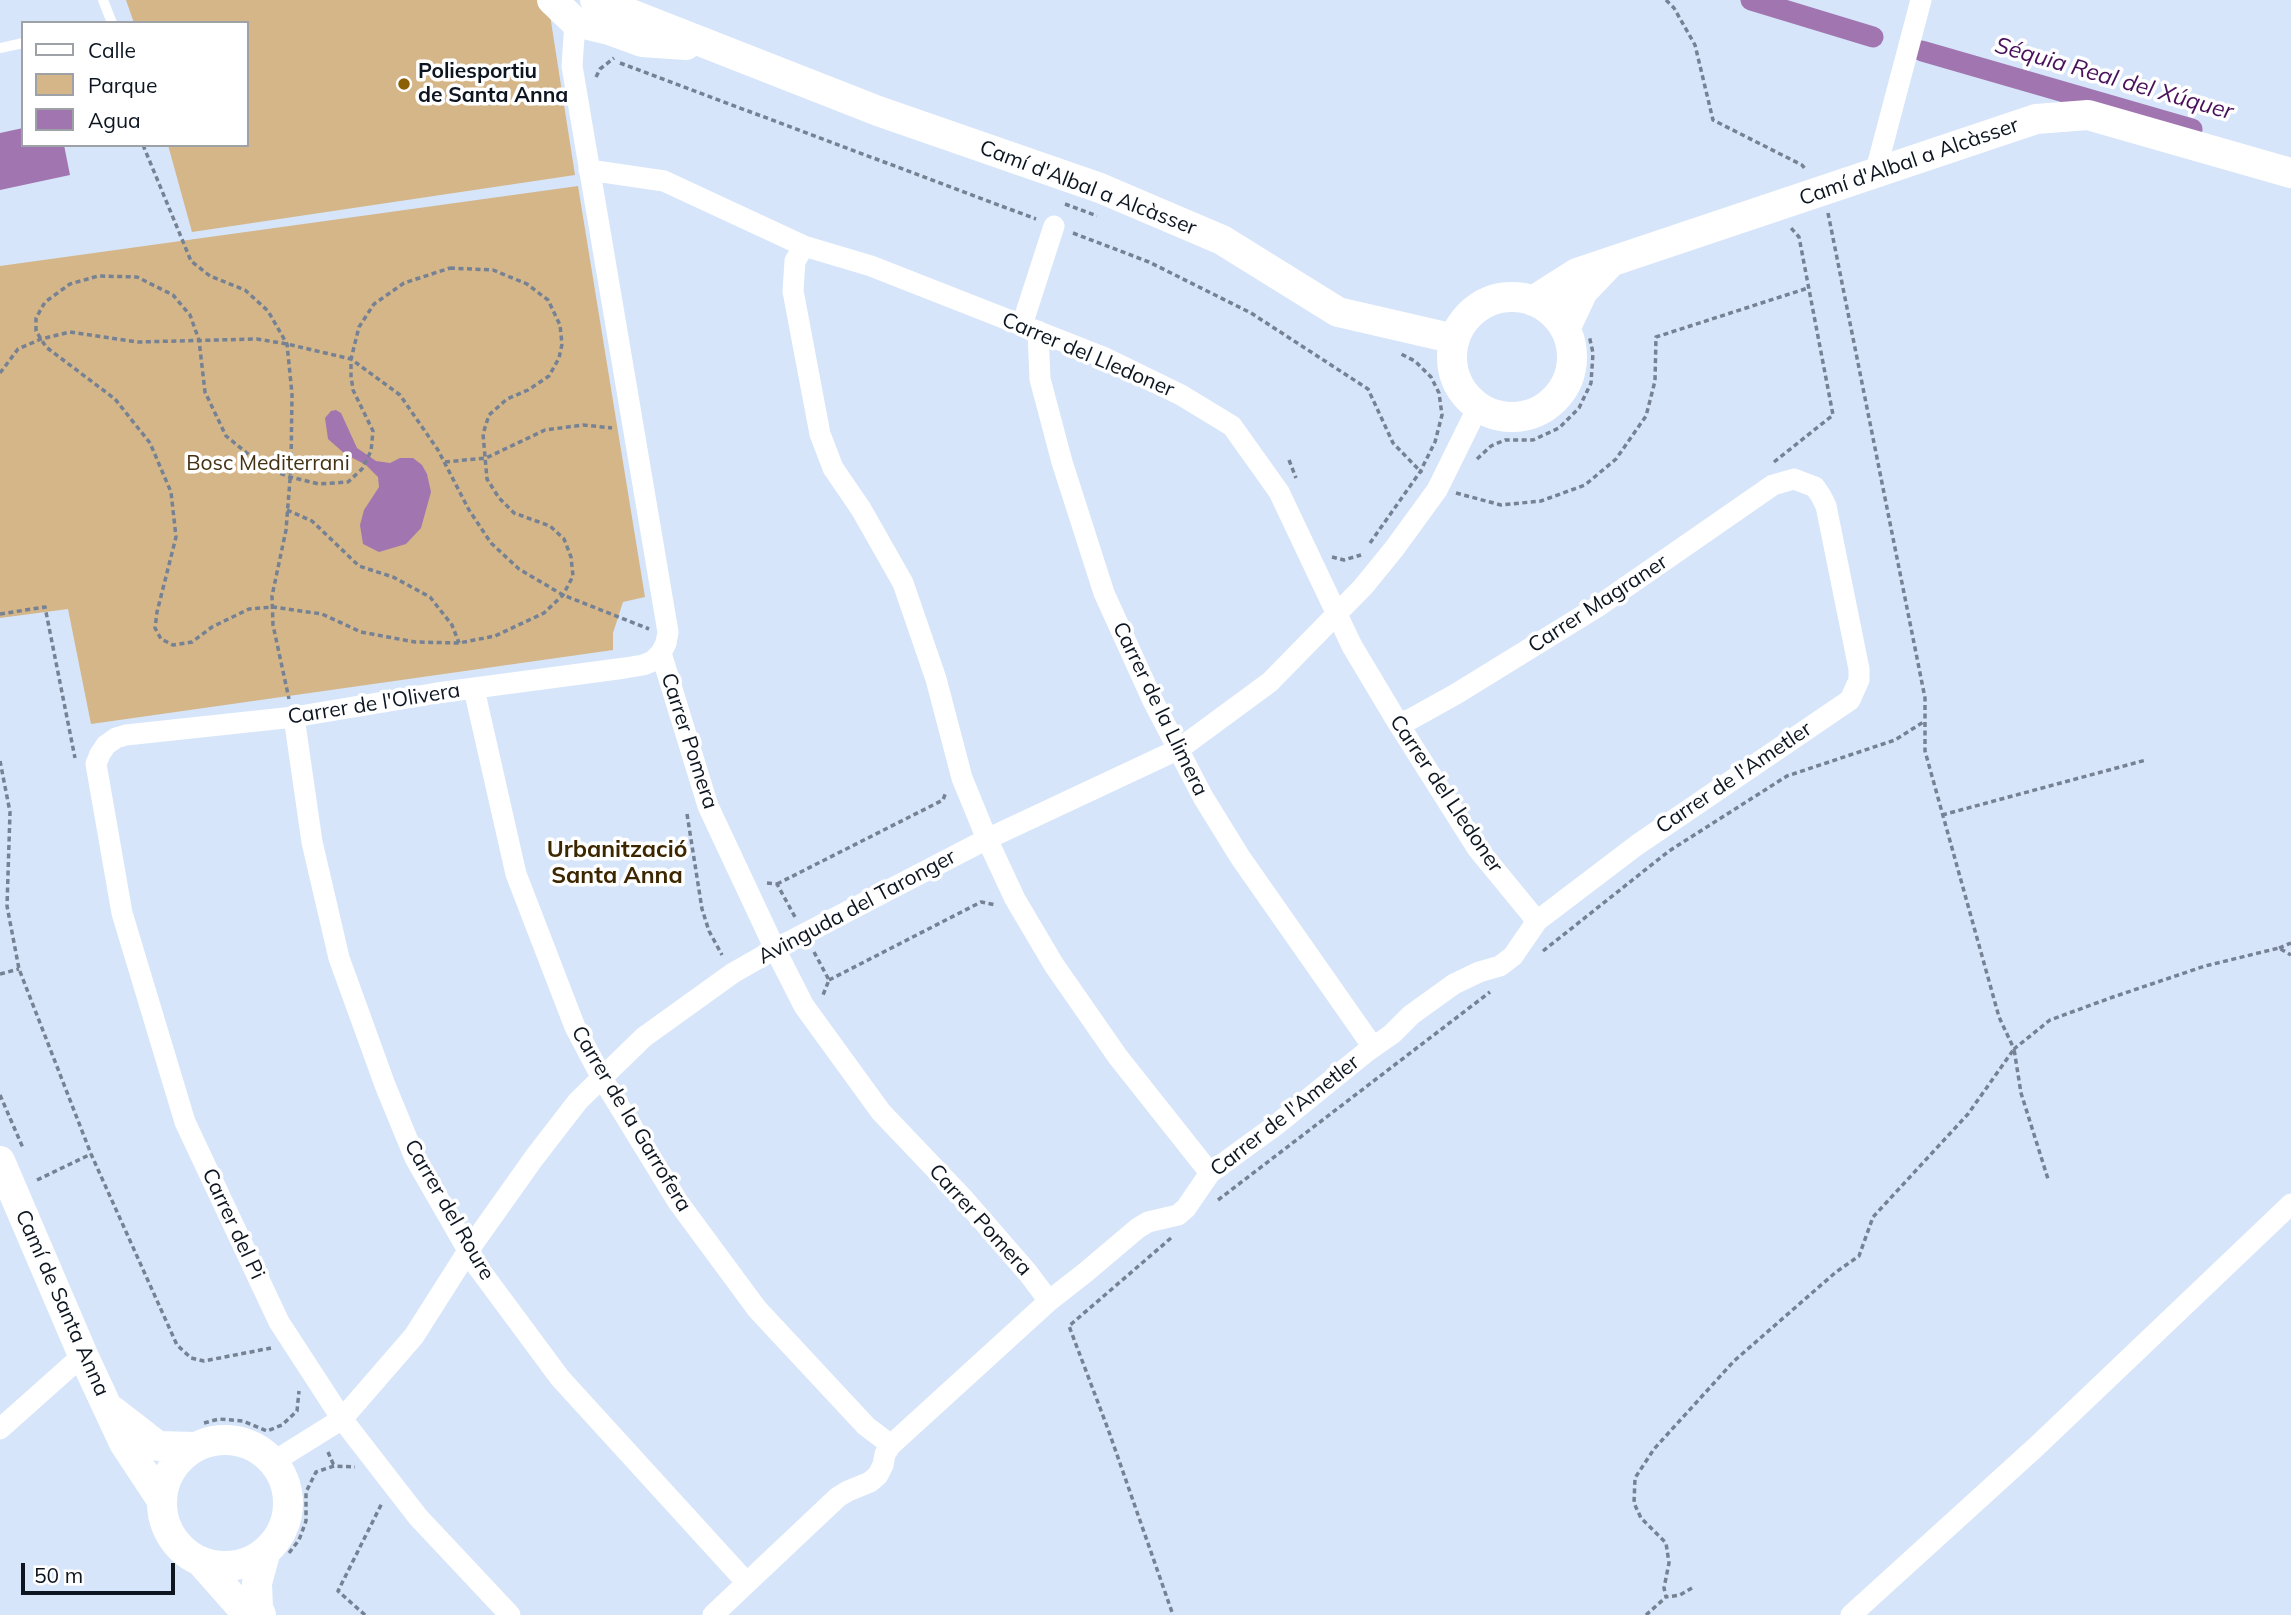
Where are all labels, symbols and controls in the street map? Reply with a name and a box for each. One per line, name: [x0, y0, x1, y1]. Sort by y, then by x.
legend: [21, 21, 248, 147]
water label: Séquia Real del Xúquer: [1992, 32, 2236, 126]
text: Calle: [88, 37, 136, 63]
place label: Poliesportiu de Santa Anna: [418, 59, 568, 109]
text: Parque: [88, 72, 157, 98]
marker: Poliesportiu de Santa Anna: [396, 76, 412, 92]
text: Agua: [88, 107, 141, 133]
street label: Camí d'Albal a Alcàsser: [1796, 113, 2022, 211]
street label: Camí d'Albal a Alcàsser: [976, 135, 1200, 241]
street label: Carrer del Lledoner: [998, 307, 1178, 403]
park label: Bosc Mediterrani: [186, 451, 350, 477]
street label: Carrer Magraner: [1524, 550, 1672, 658]
street label: Carrer de la Llimera: [1107, 618, 1213, 800]
street label: Carrer Pomera: [655, 670, 723, 812]
street label: Carrer de l'Olivera: [286, 678, 462, 730]
street label: Carrer del Lledoner: [1384, 710, 1508, 878]
street label: Carrer de l'Ametler: [1651, 717, 1817, 839]
district label: Urbanització Santa Anna: [547, 836, 687, 890]
street label: Avinguda del Taronger: [754, 844, 960, 970]
street label: Carrer de la Garrofera: [566, 1022, 696, 1216]
street label: Carrer de l'Ametler: [1205, 1050, 1365, 1182]
street label: Carrer del Roure: [399, 1135, 499, 1285]
street label: Carrer Pomera: [923, 1159, 1037, 1281]
street label: Carrer del Pi: [196, 1165, 270, 1283]
street label: Camí de Santa Anna: [10, 1206, 114, 1400]
scale bar: [24, 1548, 178, 1592]
text: 50 m: [34, 1562, 83, 1588]

